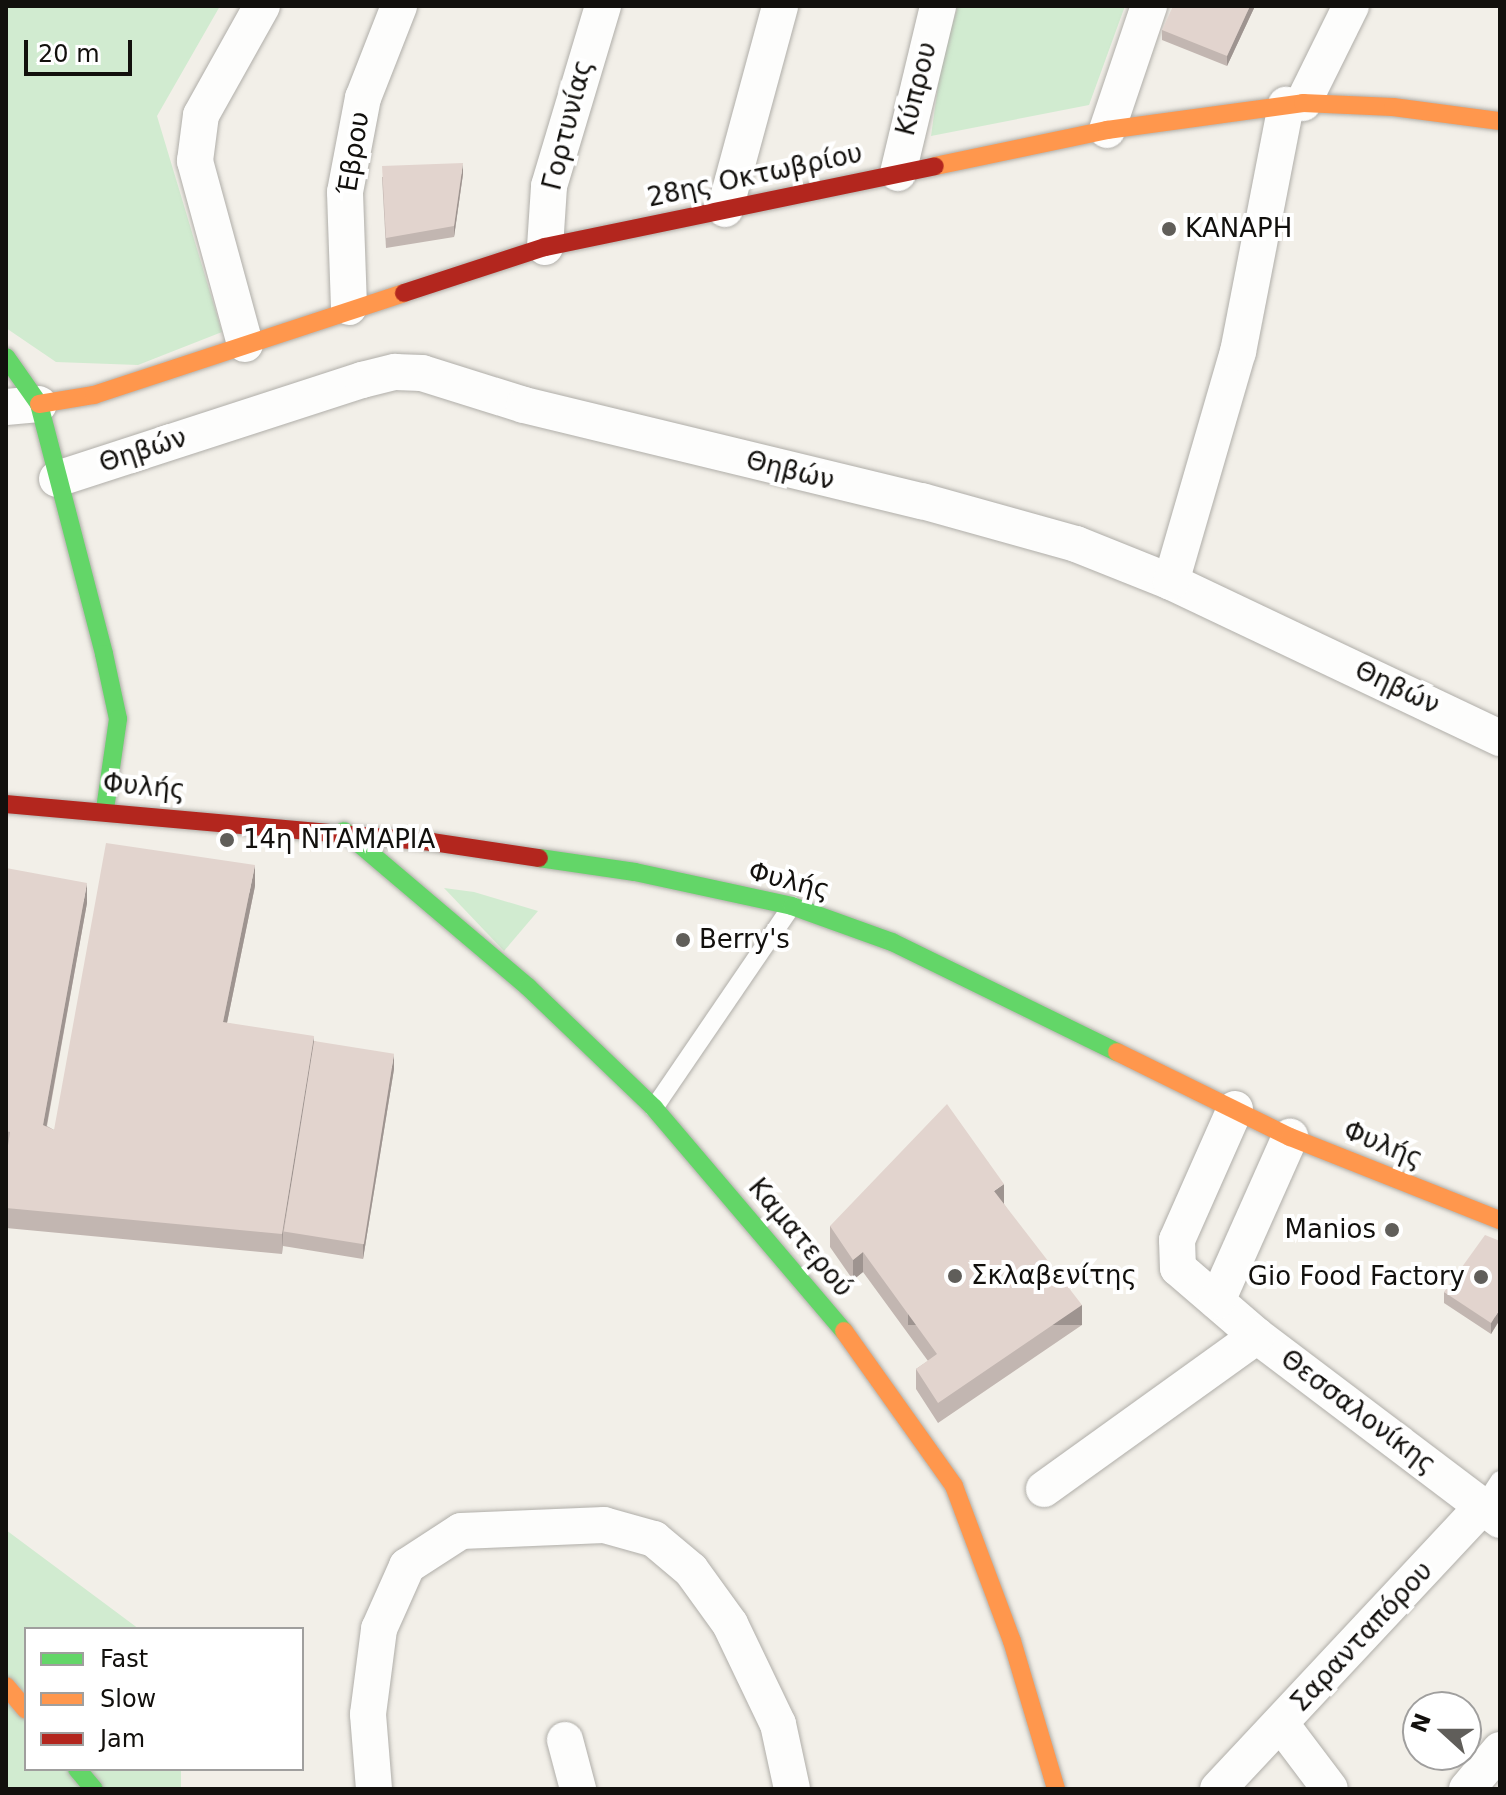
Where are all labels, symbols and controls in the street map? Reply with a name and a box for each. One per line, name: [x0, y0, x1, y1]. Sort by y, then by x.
scale bar: [28, 24, 136, 74]
street label: Κύπρου: [890, 39, 944, 139]
text: 20 m: [38, 40, 100, 68]
street label: Γορτυνίας: [537, 57, 599, 193]
street label: Έβρου: [332, 109, 376, 197]
street label: 28ης Οκτωβρίου: [645, 138, 865, 214]
place label: ΚΑΝΑΡΗ: [1185, 213, 1292, 245]
marker: ΚΑΝΑΡΗ: [1160, 220, 1178, 238]
street label: Θηβών: [95, 422, 191, 480]
street label: Θηβών: [743, 445, 837, 497]
street label: Θηβών: [1350, 655, 1444, 721]
street label: Φυλής: [101, 768, 187, 806]
place label: 14η ΝΤΑΜΑΡΙΑ: [243, 824, 435, 856]
marker: 14η ΝΤΑΜΑΡΙΑ: [218, 831, 236, 849]
street label: Φυλής: [745, 856, 833, 906]
place label: Berry's: [699, 924, 790, 956]
marker: Berry's: [674, 931, 692, 949]
street label: Φυλής: [1339, 1115, 1427, 1175]
street label: Καματερού: [741, 1172, 859, 1304]
place label: Manios: [1284, 1214, 1376, 1246]
marker: Manios: [1383, 1221, 1401, 1239]
place label: Σκλαβενίτης: [971, 1260, 1137, 1292]
place label: Gio Food Factory: [1248, 1261, 1465, 1293]
marker: Σκλαβενίτης: [946, 1267, 964, 1285]
marker: Gio Food Factory: [1472, 1268, 1490, 1286]
street label: Θεσσαλονίκης: [1274, 1343, 1442, 1481]
street label: Σαρανταπόρου: [1285, 1556, 1439, 1718]
legend: [24, 1627, 304, 1771]
text: Fast: [100, 1645, 148, 1673]
text: Slow: [100, 1685, 156, 1713]
north arrow: [1402, 1691, 1482, 1771]
text: N: [1406, 1710, 1436, 1736]
text: Jam: [100, 1725, 145, 1753]

